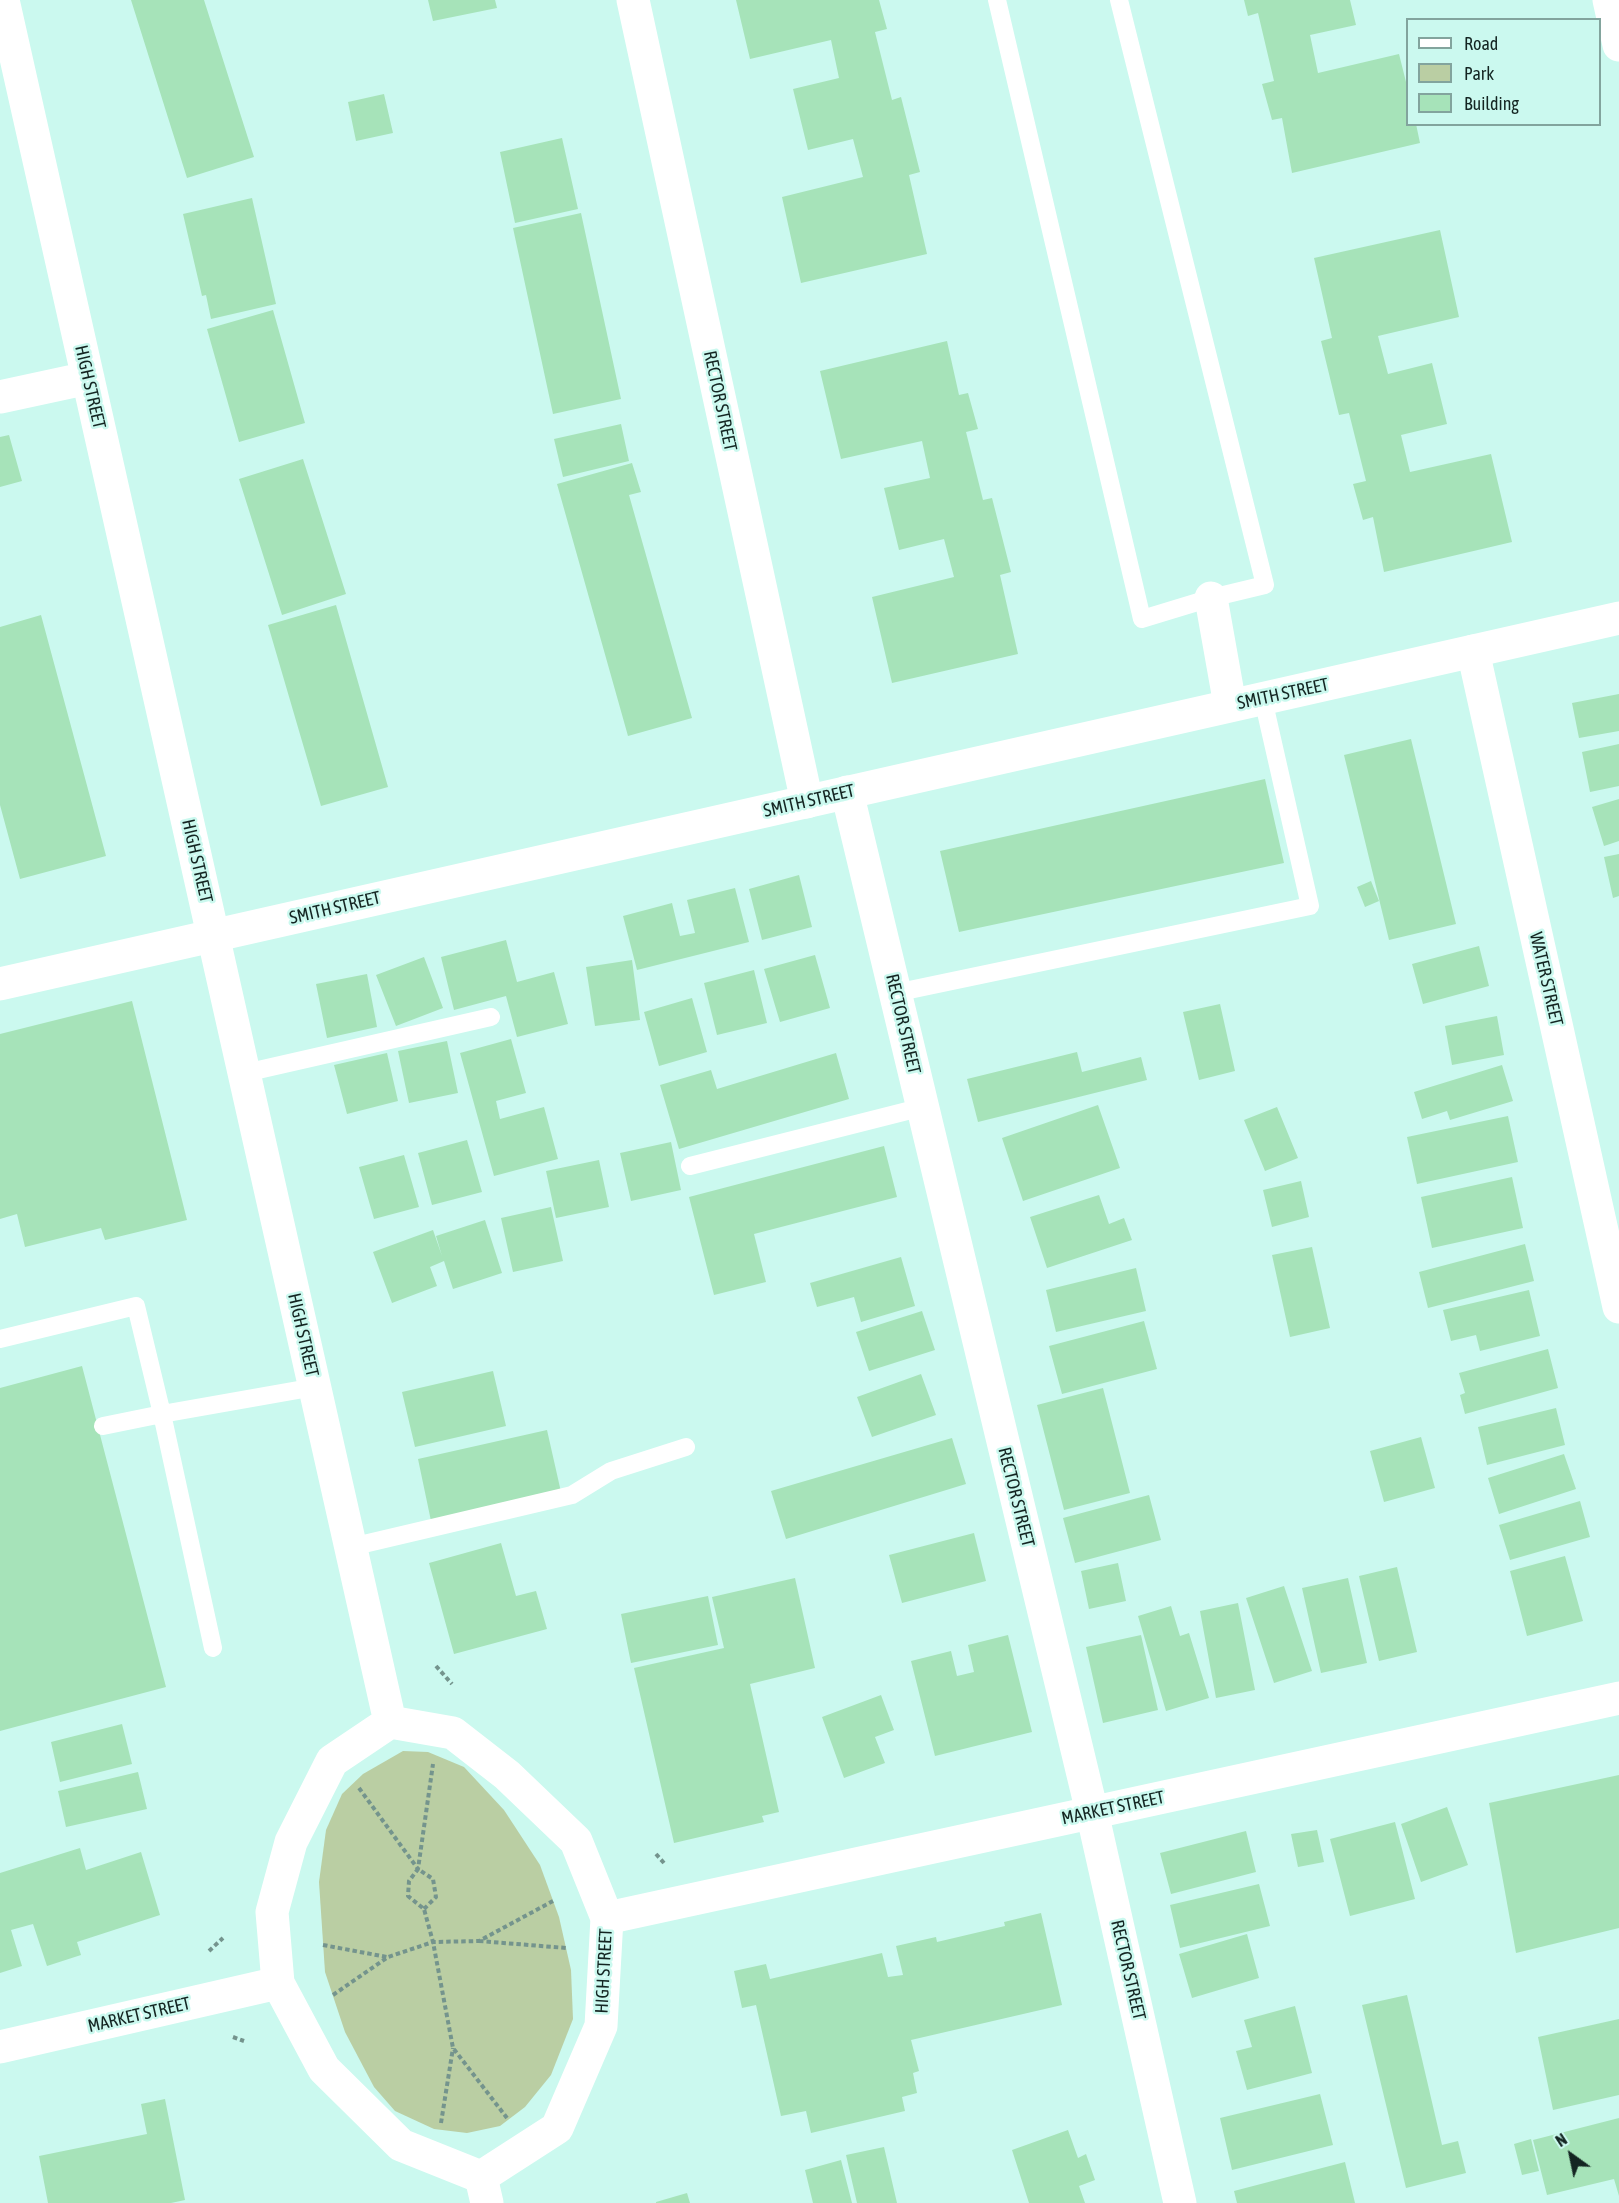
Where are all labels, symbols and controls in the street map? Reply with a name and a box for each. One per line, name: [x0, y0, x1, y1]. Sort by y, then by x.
legend: [1406, 18, 1601, 126]
text: Road: [1464, 33, 1498, 54]
text: Park: [1464, 63, 1494, 84]
text: Building: [1464, 93, 1519, 114]
street label: HIGH STREET: [70, 343, 110, 431]
street label: RECTOR STREET: [699, 349, 741, 453]
street label: SMITH STREET: [1235, 674, 1331, 714]
street label: SMITH STREET: [761, 780, 857, 822]
street label: HIGH STREET: [177, 817, 217, 905]
street label: SMITH STREET: [287, 887, 383, 929]
street label: WATER STREET: [1525, 930, 1567, 1028]
street label: RECTOR STREET: [881, 972, 925, 1076]
street label: HIGH STREET: [283, 1291, 323, 1379]
street label: RECTOR STREET: [993, 1445, 1039, 1549]
street label: MARKET STREET: [1060, 1787, 1166, 1829]
street label: RECTOR STREET: [1106, 1918, 1150, 2022]
street label: HIGH STREET: [591, 1928, 617, 2014]
street label: MARKET STREET: [86, 1993, 192, 2037]
north arrow: [1541, 2125, 1601, 2185]
text: N: [1552, 2130, 1570, 2150]

